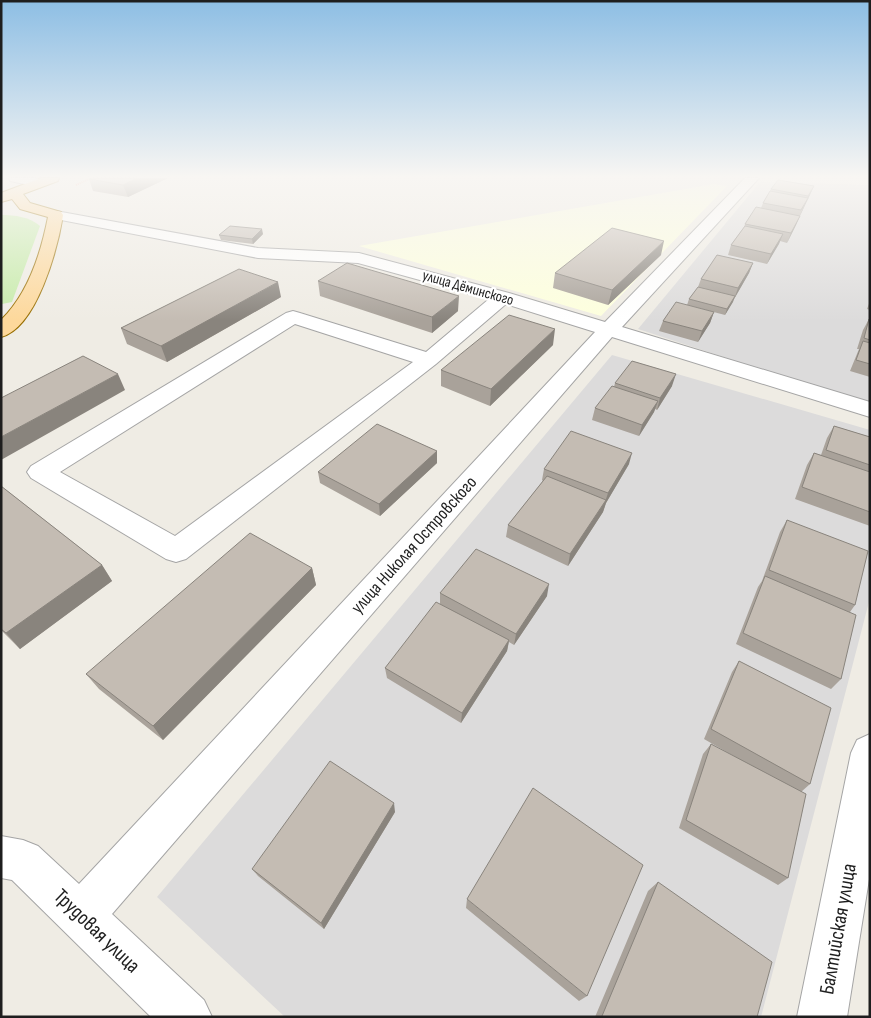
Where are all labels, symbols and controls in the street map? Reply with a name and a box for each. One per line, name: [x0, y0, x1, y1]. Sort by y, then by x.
street label: улица Дёминского: [420, 266, 516, 310]
street label: улица Николая Островского: [347, 472, 481, 618]
street label: Балтийская улица: [814, 862, 862, 996]
street label: Трудовая улица: [49, 884, 145, 978]

